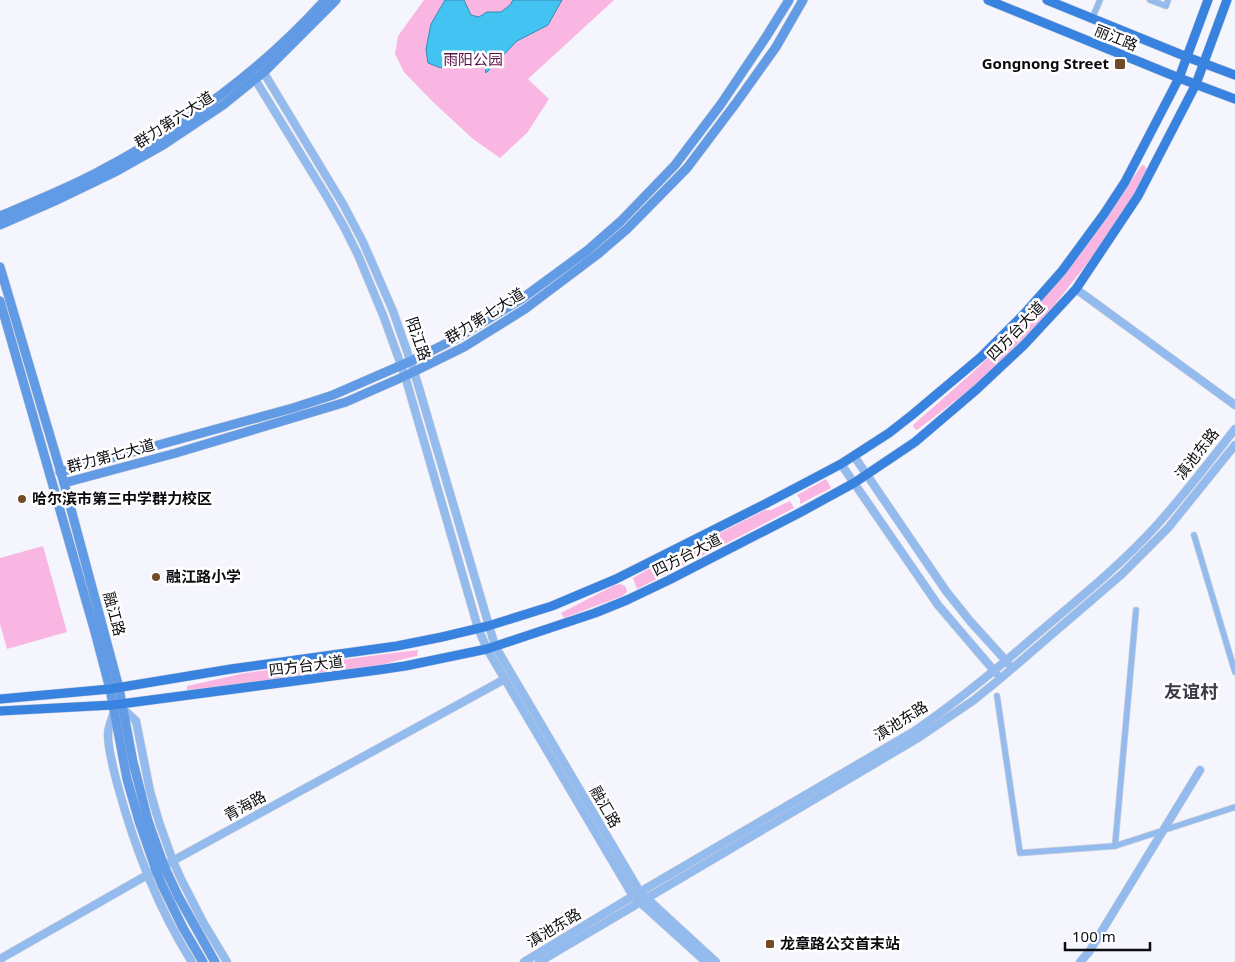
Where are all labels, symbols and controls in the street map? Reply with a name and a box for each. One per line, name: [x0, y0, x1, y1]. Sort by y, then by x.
street label: 丽江路: [1092, 19, 1141, 55]
park label: 雨阳公园: [443, 49, 503, 69]
place label: Gongnong Street: [982, 53, 1109, 73]
marker: Gongnong Street: [1113, 57, 1127, 71]
street label: 群力第六大道: [130, 86, 217, 152]
street label: 群力第七大道: [441, 283, 528, 347]
street label: 四方台大道: [982, 296, 1049, 364]
street label: 阳江路: [402, 314, 436, 363]
street label: 滇池东路: [1170, 424, 1223, 483]
street label: 群力第七大道: [65, 434, 157, 476]
place label: 哈尔滨市第三中学群力校区: [32, 488, 212, 508]
marker: 哈尔滨市第三中学群力校区: [16, 493, 28, 505]
street label: 四方台大道: [649, 528, 725, 580]
place label: 融江路小学: [166, 566, 241, 586]
marker: 融江路小学: [150, 571, 162, 583]
street label: 融江路: [99, 589, 130, 638]
street label: 四方台大道: [267, 651, 344, 680]
district label: 友谊村: [1164, 679, 1218, 703]
street label: 滇池东路: [870, 696, 931, 745]
street label: 融汇路: [586, 782, 626, 831]
street label: 青海路: [220, 785, 269, 825]
street label: 滇池东路: [523, 903, 584, 951]
scale bar: [1065, 920, 1150, 952]
text: 100 m: [1072, 926, 1116, 946]
place label: 龙章路公交首末站: [780, 933, 900, 953]
marker: 龙章路公交首末站: [764, 938, 776, 950]

